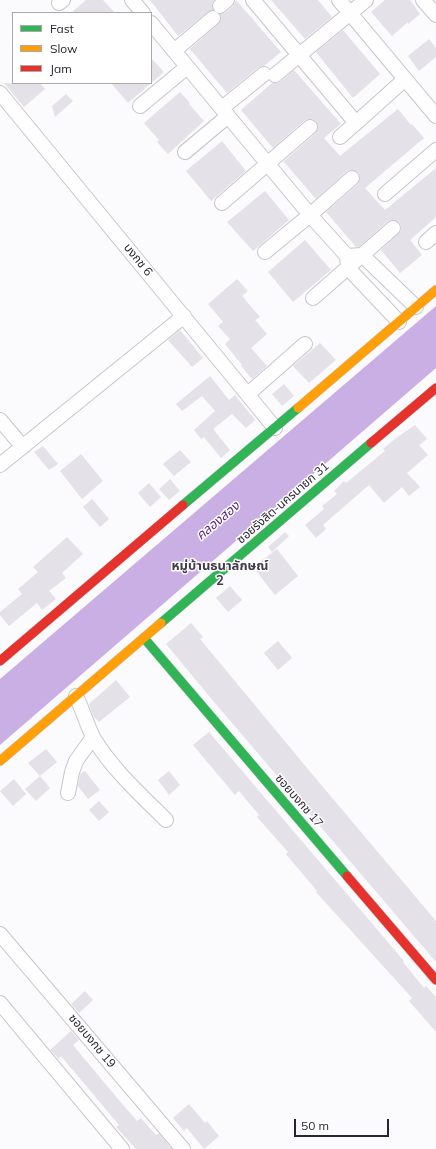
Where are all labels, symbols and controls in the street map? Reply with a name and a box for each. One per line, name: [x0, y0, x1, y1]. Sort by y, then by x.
legend: [12, 12, 152, 84]
text: Fast: [50, 21, 74, 36]
text: Slow: [50, 41, 78, 56]
text: Jam: [50, 61, 72, 76]
street label: บงกช 6: [121, 241, 155, 279]
street label: ซอยรังสิต-นครนายก 31: [234, 459, 332, 547]
water label: คลองสอง: [193, 498, 243, 544]
district label: หมู่บ้านธนาลักษณ์ 2: [172, 558, 268, 589]
street label: ซอยบงกช 17: [272, 771, 326, 831]
street label: ซอยบงกช 19: [65, 1011, 119, 1071]
scale bar: [296, 1111, 391, 1137]
text: 50 m: [301, 1118, 329, 1133]

